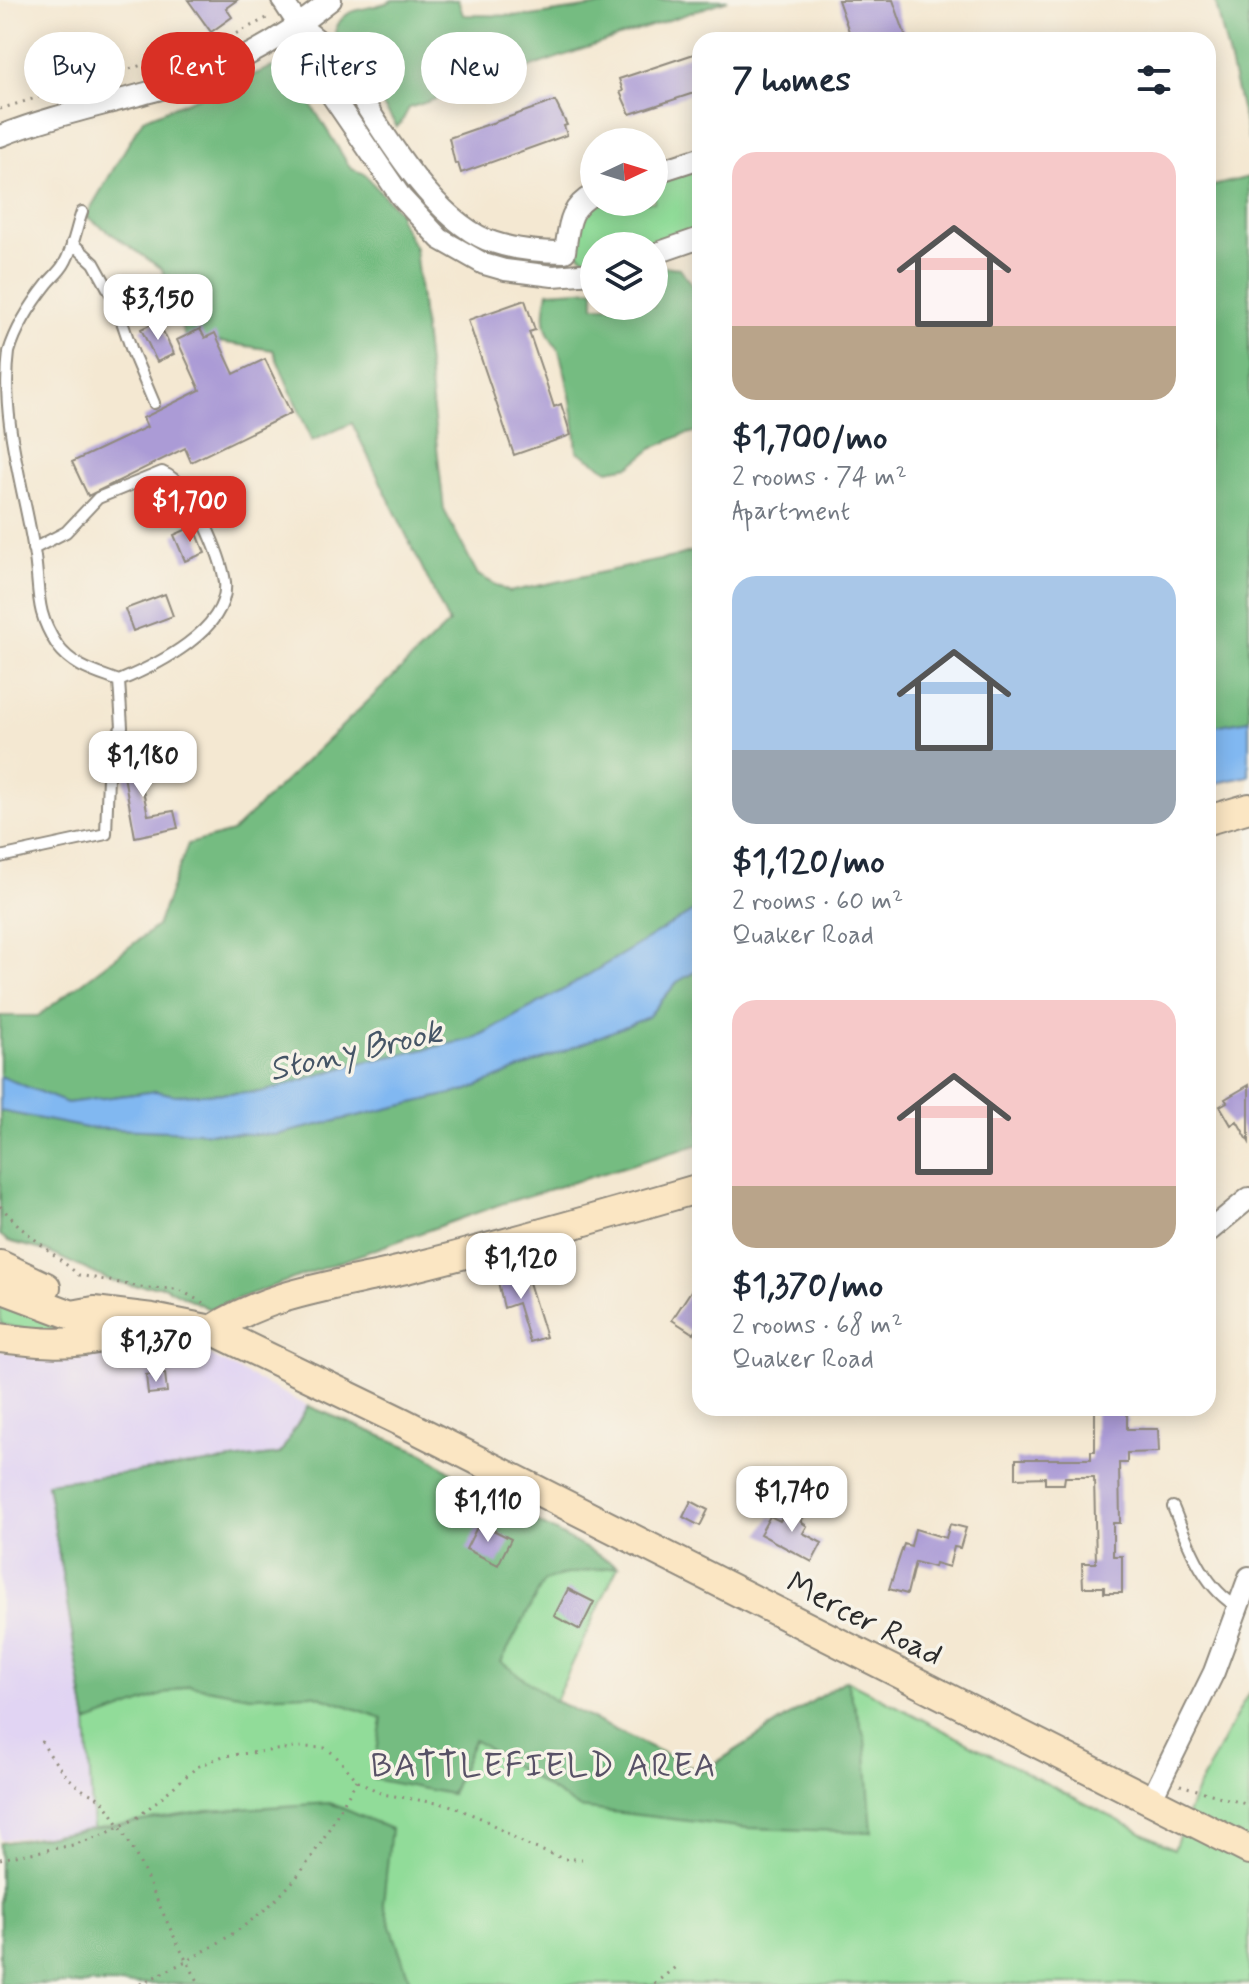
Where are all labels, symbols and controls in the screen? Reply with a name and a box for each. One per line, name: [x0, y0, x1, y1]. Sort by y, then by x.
chip: Buy: [24, 32, 125, 104]
chip: Rent: [141, 32, 255, 104]
chip: Filters: [271, 32, 405, 104]
chip: New: [421, 32, 527, 104]
text: 7 homes: [732, 58, 851, 103]
icon: filters: [1132, 58, 1176, 102]
north arrow: [580, 128, 668, 216]
map controls: [580, 128, 668, 320]
icon: home: [882, 204, 1026, 348]
button: layers: [580, 232, 668, 320]
pin: $3,150: [93, 274, 223, 342]
text: $3,150: [122, 283, 194, 317]
text: $1,700/mo: [732, 416, 888, 461]
text: 2 rooms · 74 m²: [732, 461, 907, 495]
pin: $1,700: [125, 476, 255, 544]
text: $1,700: [152, 485, 228, 519]
text: Apartment: [732, 495, 850, 529]
icon: home: [882, 628, 1026, 772]
pin: $1,180: [78, 731, 208, 799]
text: $1,180: [107, 740, 179, 774]
text: $1,120/mo: [732, 840, 885, 885]
text: 2 rooms · 60 m²: [732, 885, 903, 919]
text: Quaker Road: [732, 919, 874, 953]
water label: Stony Brook: [265, 1009, 448, 1093]
icon: home: [882, 1052, 1026, 1196]
pin: $1,120: [456, 1233, 586, 1301]
text: $1,120: [484, 1242, 558, 1276]
text: $1,370/mo: [732, 1264, 883, 1309]
text: 2 rooms · 68 m²: [732, 1309, 903, 1343]
pin: $1,370: [91, 1316, 221, 1384]
text: $1,370: [120, 1325, 192, 1359]
text: Quaker Road: [732, 1343, 874, 1377]
pin: $1,740: [727, 1466, 857, 1534]
text: $1,740: [754, 1475, 830, 1509]
pin: $1,110: [423, 1476, 553, 1544]
text: $1,110: [454, 1485, 522, 1519]
street label: Mercer Road: [779, 1563, 949, 1677]
district label: BATTLEFIELD AREA: [370, 1744, 718, 1789]

